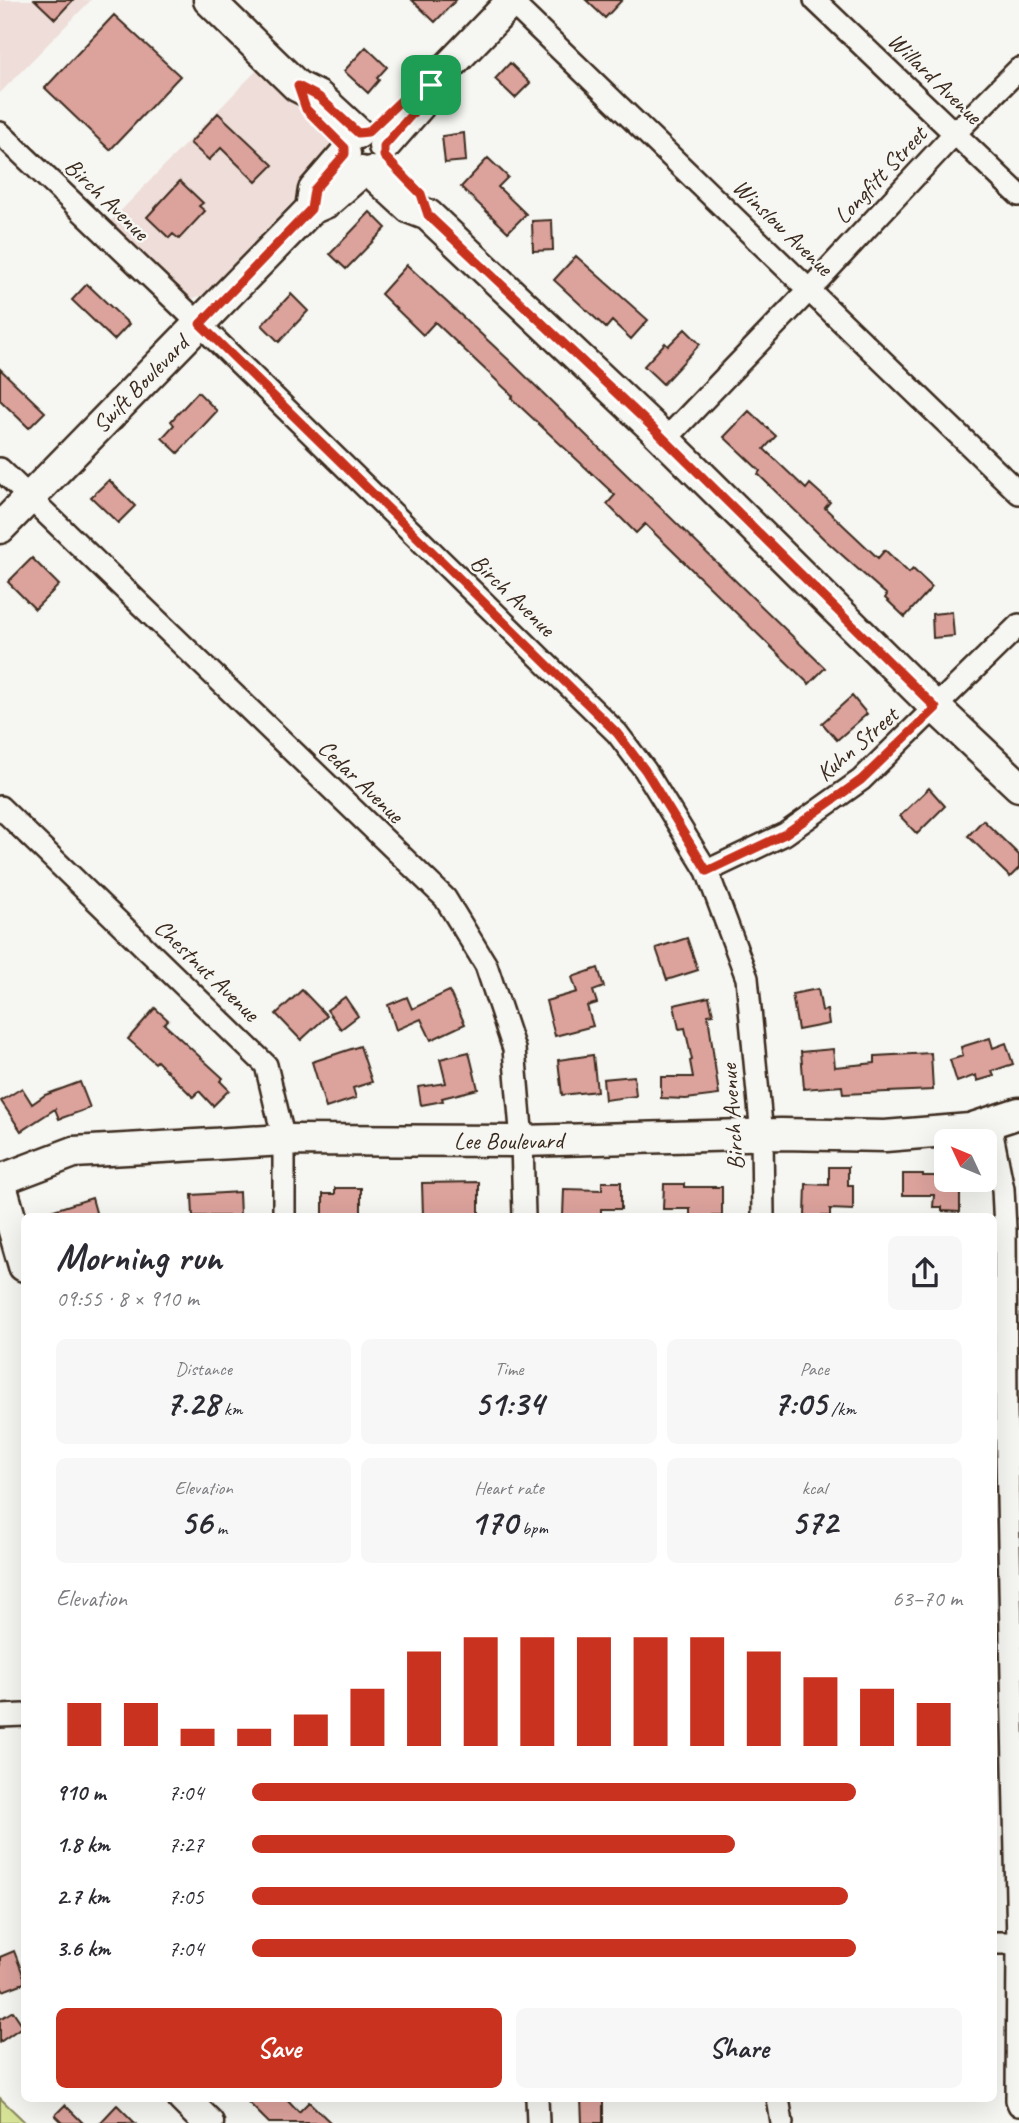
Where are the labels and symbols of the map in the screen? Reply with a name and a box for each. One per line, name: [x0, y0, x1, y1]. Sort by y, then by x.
street label: Willard Avenue: [882, 26, 990, 132]
pin: [401, 55, 461, 115]
street label: Longfitt Street: [827, 118, 934, 230]
street label: Birch Avenue: [58, 151, 157, 248]
street label: Winslow Avenue: [727, 172, 841, 284]
street label: Swift Boulevard: [86, 326, 197, 439]
street label: Birch Avenue: [464, 547, 563, 644]
street label: Kuhn Street: [810, 699, 906, 788]
street label: Cedar Avenue: [312, 733, 412, 831]
street label: Chestnut Avenue: [148, 912, 268, 1029]
street label: Birch Avenue: [713, 1061, 751, 1171]
street label: Lee Boulevard: [454, 1125, 567, 1156]
north arrow: [934, 1129, 998, 1192]

